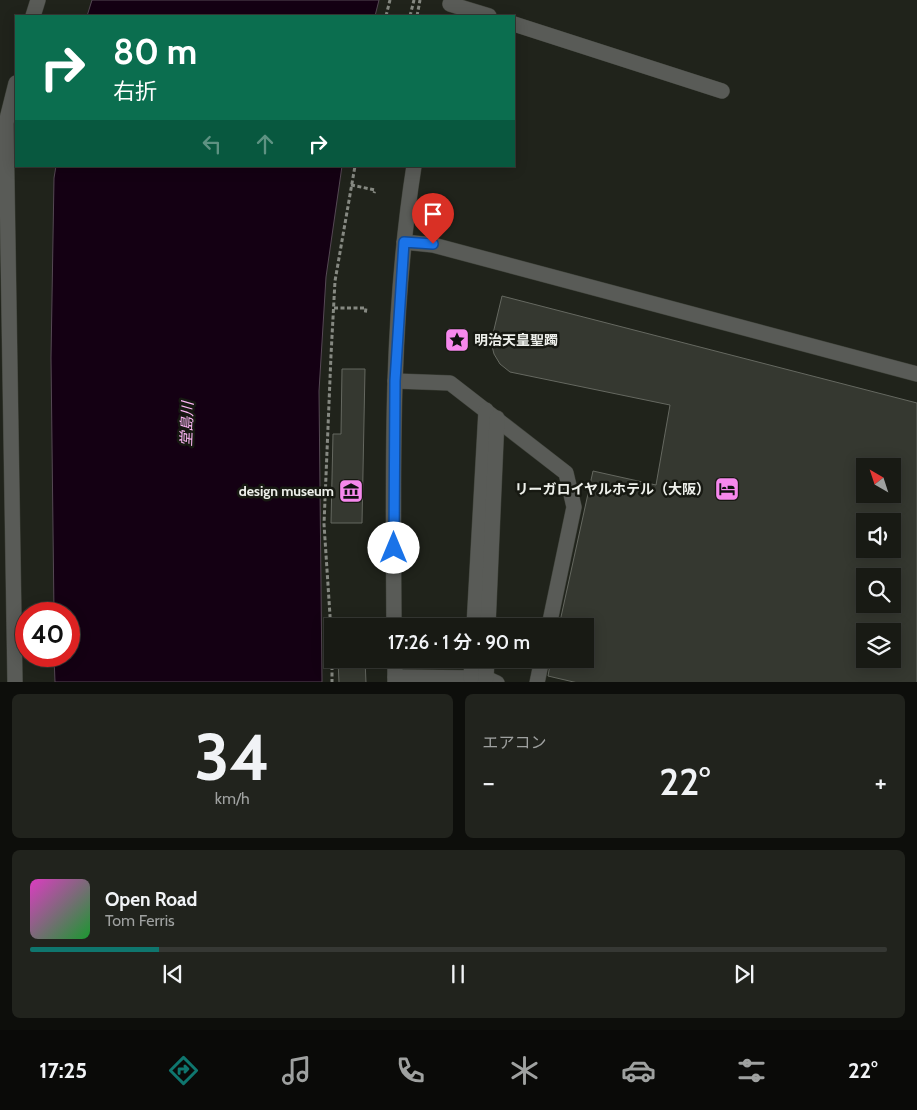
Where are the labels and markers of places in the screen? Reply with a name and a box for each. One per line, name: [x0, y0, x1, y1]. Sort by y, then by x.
pin: [412, 193, 454, 244]
place icon: 明治天皇聖躅: [444, 327, 470, 353]
place label: 明治天皇聖躅: [474, 331, 558, 349]
hotel icon: リーガロイヤルホテル（大阪）: [714, 476, 740, 502]
museum icon: design museum: [338, 478, 364, 504]
place label: リーガロイヤルホテル（大阪）: [514, 480, 710, 498]
place label: design museum: [239, 482, 334, 500]

